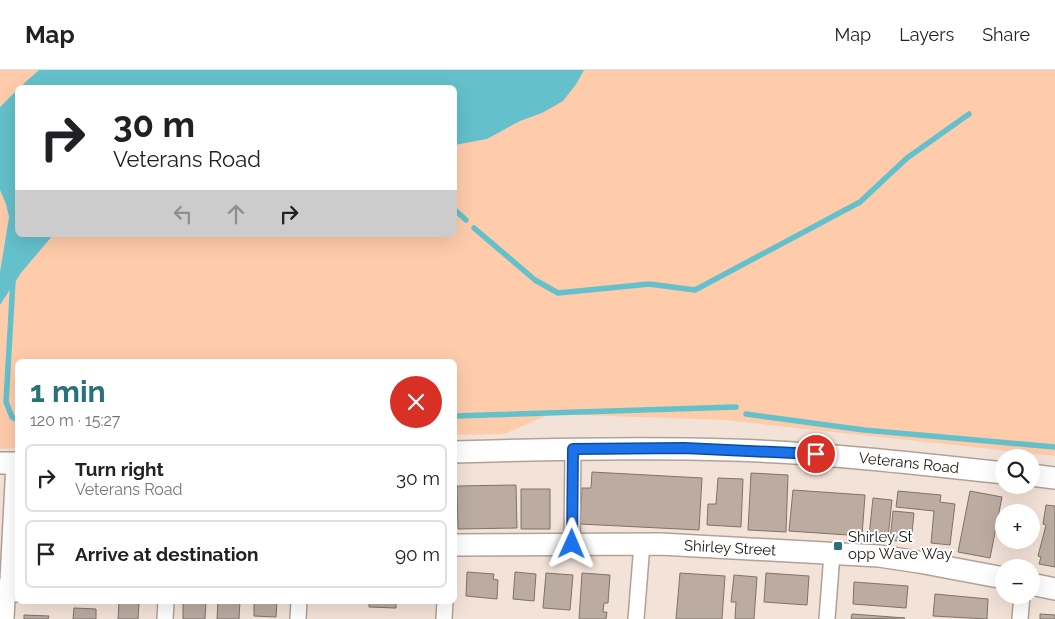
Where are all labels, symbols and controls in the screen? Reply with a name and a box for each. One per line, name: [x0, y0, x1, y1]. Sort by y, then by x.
text: Map: [25, 20, 75, 49]
text: Map: [835, 24, 871, 45]
text: Layers: [899, 24, 954, 45]
text: Share: [982, 24, 1030, 45]
text: 30 m: [113, 104, 195, 145]
icon: right: [30, 105, 95, 170]
text: Veterans Road: [113, 146, 261, 172]
icon: left: [169, 200, 197, 228]
icon: ahead: [222, 200, 250, 228]
icon: right: [275, 200, 303, 228]
text: 1 min: [30, 374, 106, 409]
button: close: [390, 376, 442, 428]
text: 120 m · 15:27: [30, 411, 120, 430]
pin: [795, 433, 837, 475]
icon: arrive: [802, 440, 830, 468]
street label: Veterans Road: [858, 449, 960, 477]
map controls: [995, 449, 1040, 604]
button: search: [995, 449, 1040, 494]
text: Turn right: [75, 458, 164, 480]
icon: right: [32, 464, 60, 492]
text: 30 m: [396, 467, 440, 489]
text: Veterans Road: [75, 480, 183, 499]
button: +: [995, 504, 1040, 549]
position arrow: [545, 517, 597, 569]
place label: Shirley St opp Wave Way: [848, 528, 952, 563]
street label: Shirley Street: [683, 537, 777, 559]
icon: arrive: [32, 540, 60, 568]
marker: Shirley St opp Wave Way: [832, 540, 844, 552]
text: Arrive at destination: [75, 543, 259, 565]
text: 90 m: [395, 543, 440, 565]
button: −: [995, 559, 1040, 604]

